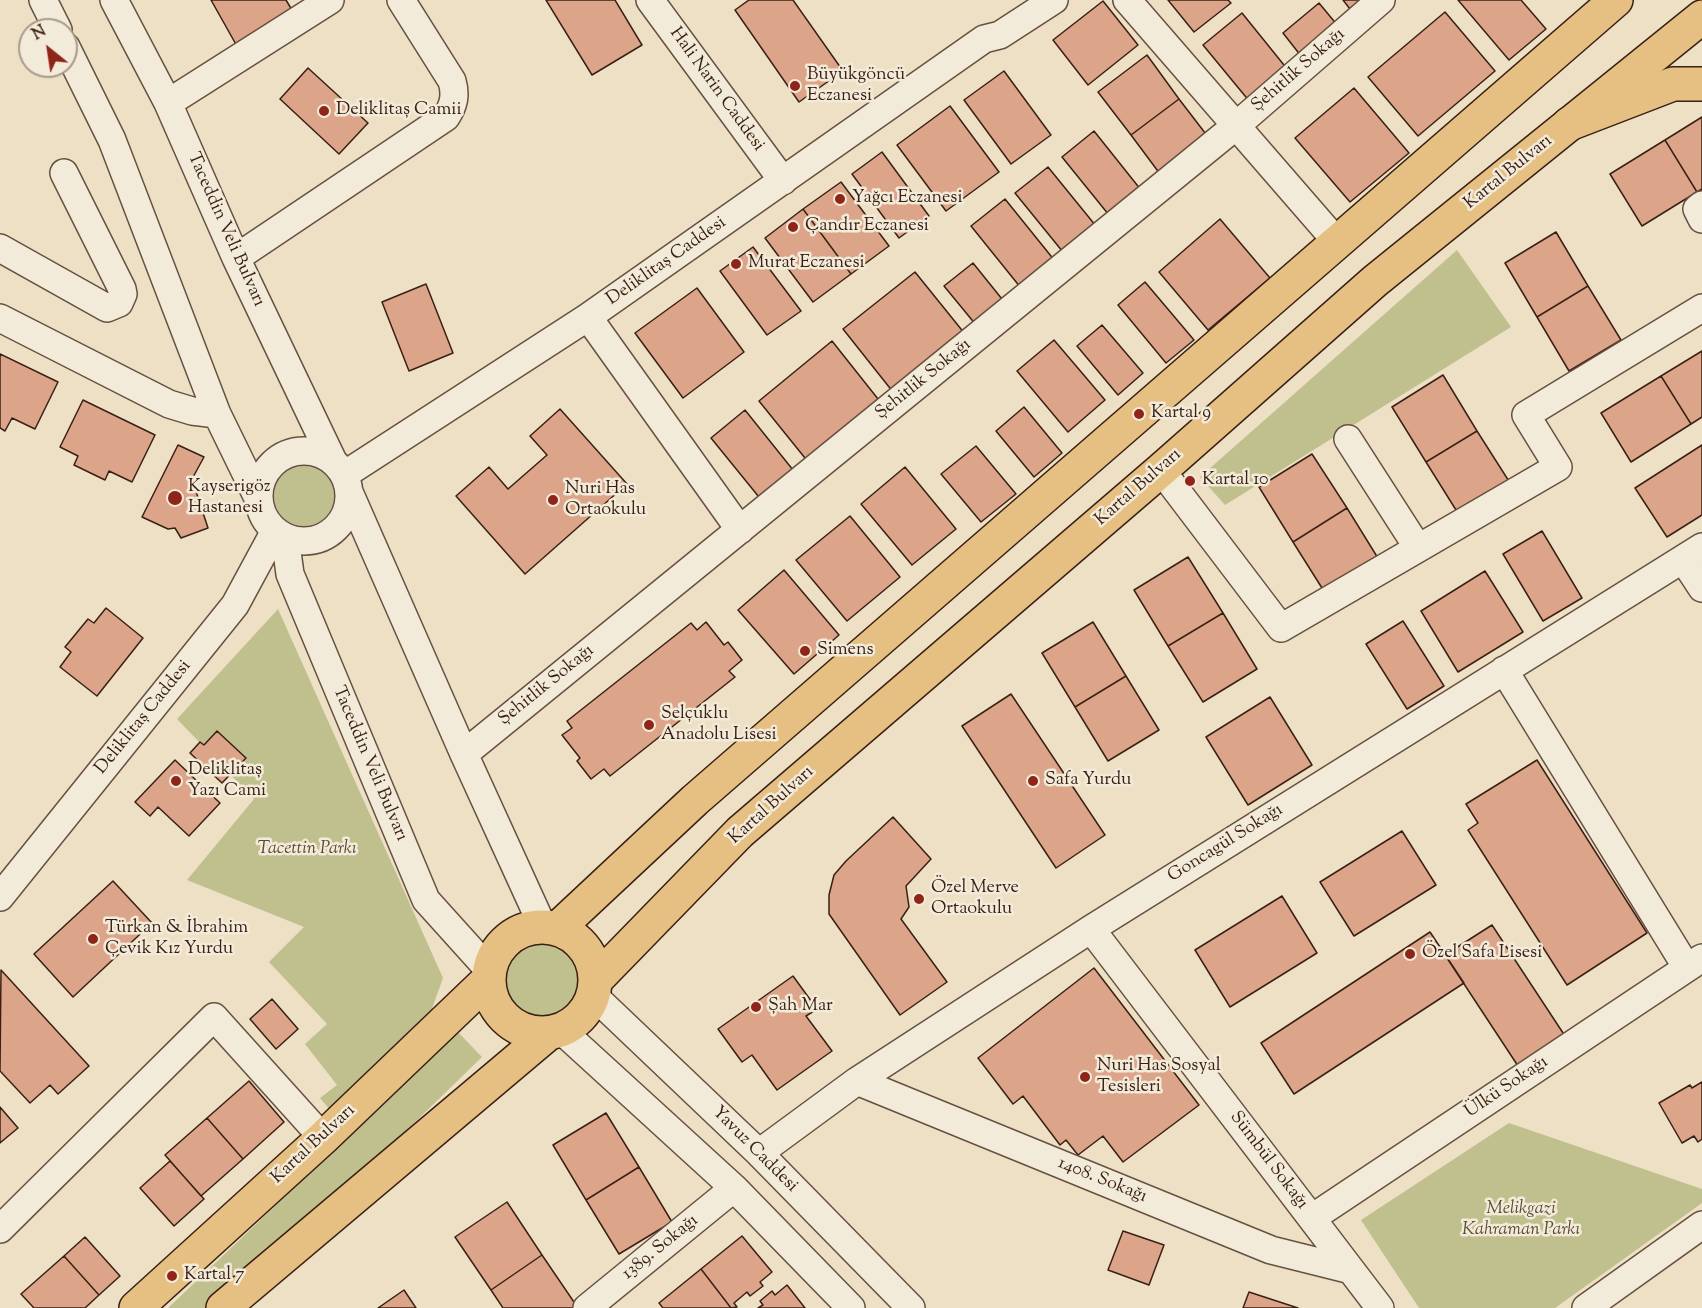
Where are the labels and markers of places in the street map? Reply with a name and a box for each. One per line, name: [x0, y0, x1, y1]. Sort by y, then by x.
place label: Büyükgöncü Eczanesi: [807, 65, 905, 107]
marker: Büyükgöncü Eczanesi: [788, 79, 802, 93]
place label: Deliklitaş Camii: [336, 100, 462, 122]
marker: Deliklitaş Camii: [317, 104, 331, 118]
place label: Yağcı Eczanesi: [852, 188, 963, 210]
marker: Yağcı Eczanesi: [833, 192, 847, 206]
place label: Çandır Eczanesi: [805, 216, 929, 238]
marker: Çandır Eczanesi: [786, 220, 800, 234]
place label: Murat Eczanesi: [748, 253, 865, 275]
marker: Murat Eczanesi: [729, 257, 743, 271]
place label: Kartal 9: [1151, 403, 1211, 425]
marker: Kartal 9: [1132, 407, 1146, 421]
place label: Kartal 10: [1202, 470, 1269, 492]
marker: Kartal 10: [1183, 474, 1197, 488]
place label: Kayserigöz Hastanesi: [188, 477, 271, 520]
place label: Nuri Has Ortaokulu: [565, 479, 646, 522]
marker: Kayserigöz Hastanesi: [166, 489, 184, 507]
marker: Nuri Has Ortaokulu: [546, 493, 560, 507]
place label: Simens: [817, 640, 874, 662]
marker: Simens: [798, 644, 812, 658]
place label: Selçuklu Anadolu Lisesi: [661, 704, 777, 746]
marker: Selçuklu Anadolu Lisesi: [642, 718, 656, 732]
place label: Deliklitaş Yazı Cami: [188, 760, 266, 802]
place label: Safa Yurdu: [1045, 770, 1131, 792]
marker: Deliklitaş Yazı Cami: [169, 774, 183, 788]
marker: Safa Yurdu: [1026, 774, 1040, 788]
place label: Özel Merve Ortaokulu: [931, 878, 1019, 920]
marker: Özel Merve Ortaokulu: [912, 892, 926, 906]
place label: Türkan & İbrahim Çevik Kız Yurdu: [105, 918, 248, 960]
marker: Türkan & İbrahim Çevik Kız Yurdu: [86, 932, 100, 946]
place label: Özel Safa Lisesi: [1422, 943, 1542, 965]
marker: Özel Safa Lisesi: [1403, 947, 1417, 961]
place label: Şah Mar: [768, 996, 833, 1018]
marker: Şah Mar: [749, 1000, 763, 1014]
place label: Nuri Has Sosyal Tesisleri: [1097, 1056, 1221, 1098]
marker: Nuri Has Sosyal Tesisleri: [1078, 1070, 1092, 1084]
place label: Kartal 7: [184, 1265, 244, 1287]
marker: Kartal 7: [165, 1269, 179, 1283]

